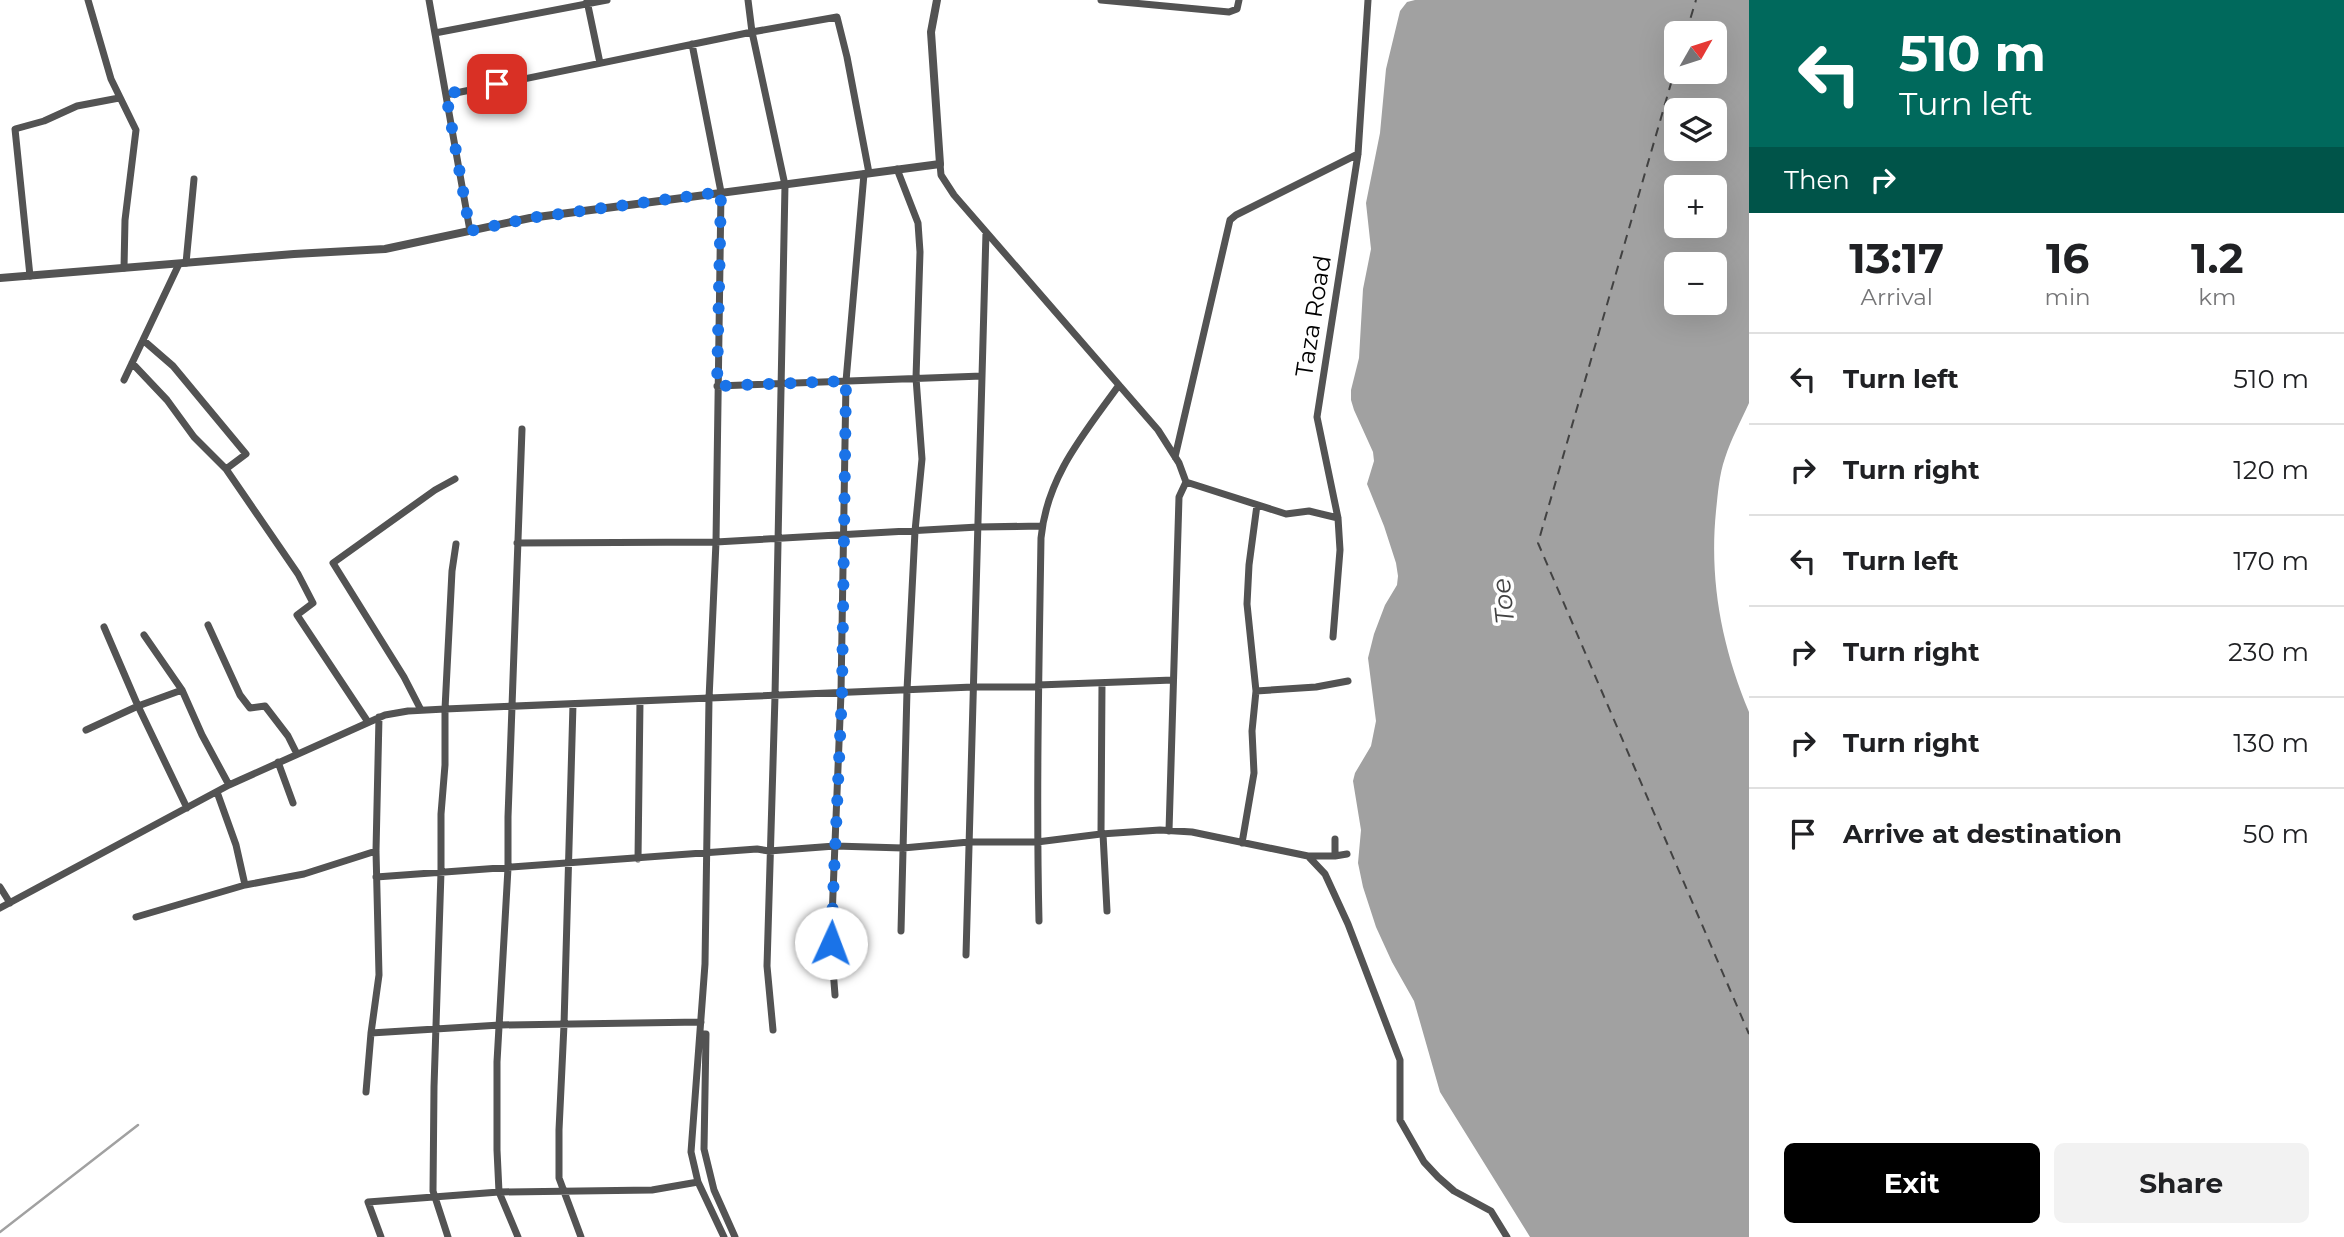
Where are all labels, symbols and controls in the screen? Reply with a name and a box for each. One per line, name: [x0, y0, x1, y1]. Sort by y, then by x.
north arrow: [1664, 21, 1727, 84]
map controls: [1664, 21, 1727, 315]
text: 510 m: [1899, 24, 2046, 83]
icon: left: [1784, 28, 1875, 119]
pin: [467, 54, 527, 114]
icon: arrive: [478, 65, 516, 103]
text: Turn left: [1899, 84, 2033, 123]
button: layers: [1664, 98, 1727, 161]
icon: right: [1864, 161, 1902, 199]
text: Then: [1784, 164, 1850, 196]
button: +: [1664, 175, 1727, 238]
text: 13:17: [1849, 232, 1944, 284]
text: 16: [2046, 232, 2089, 284]
text: 1.2: [2191, 232, 2244, 284]
button: −: [1664, 252, 1727, 315]
street label: Taza Road: [1289, 253, 1337, 379]
text: Arrival: [1860, 283, 1933, 311]
text: min: [2045, 283, 2091, 311]
text: km: [2198, 283, 2236, 311]
icon: left: [1784, 360, 1822, 398]
text: Turn left: [1843, 363, 1959, 395]
text: 510 m: [2233, 363, 2309, 395]
icon: right: [1784, 451, 1822, 489]
text: Turn right: [1843, 454, 1979, 486]
text: 120 m: [2233, 454, 2309, 486]
icon: left: [1784, 542, 1822, 580]
text: Turn left: [1843, 545, 1959, 577]
text: 170 m: [2233, 545, 2309, 577]
water label: Toe: [1485, 577, 1521, 625]
icon: right: [1784, 633, 1822, 671]
text: Turn right: [1843, 636, 1979, 668]
text: 230 m: [2228, 636, 2309, 668]
icon: right: [1784, 724, 1822, 762]
text: Turn right: [1843, 727, 1979, 759]
text: 130 m: [2233, 727, 2309, 759]
icon: arrive: [1784, 815, 1822, 853]
text: Arrive at destination: [1843, 818, 2122, 850]
text: 50 m: [2243, 818, 2309, 850]
position arrow: [794, 906, 868, 980]
button: Exit: [1784, 1143, 2040, 1223]
button: Share: [2054, 1143, 2309, 1223]

